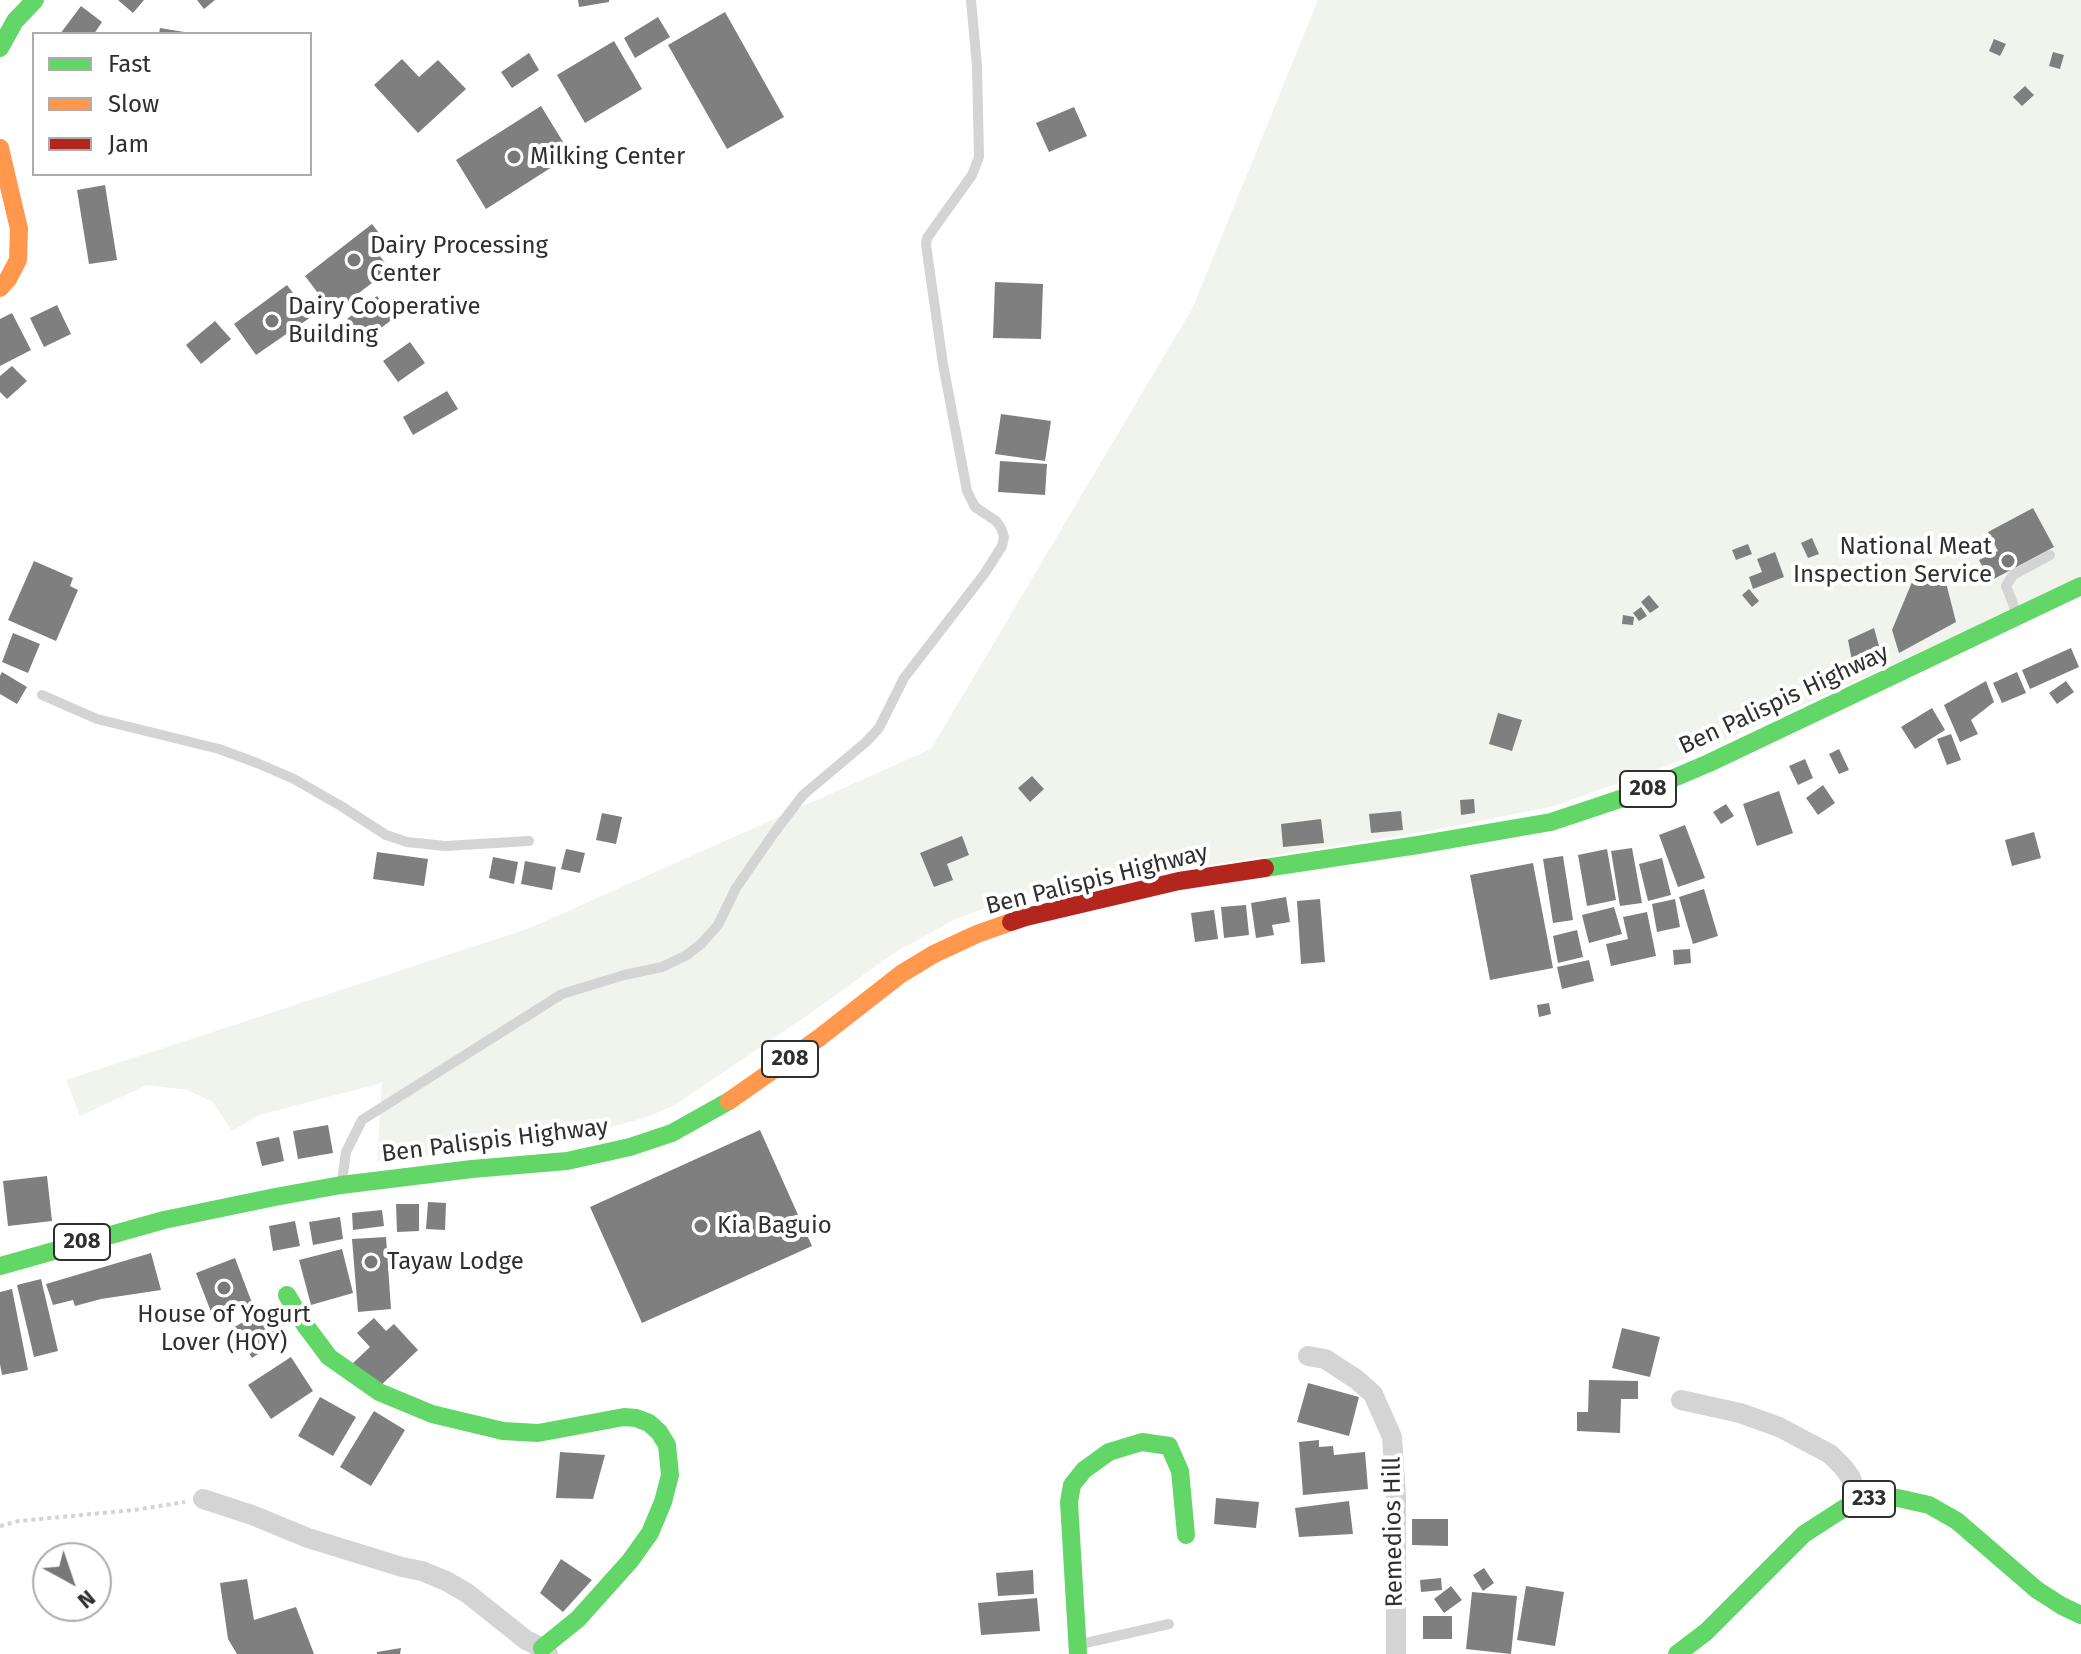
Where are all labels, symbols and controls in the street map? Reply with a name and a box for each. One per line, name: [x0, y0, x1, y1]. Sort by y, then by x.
legend: [32, 32, 312, 176]
text: Fast: [108, 50, 151, 78]
text: Slow: [108, 90, 159, 118]
text: Jam: [108, 130, 149, 158]
place label: Milking Center: [530, 143, 685, 171]
marker: Milking Center: [505, 148, 523, 166]
place label: Dairy Processing Center: [370, 232, 548, 288]
marker: Dairy Processing Center: [345, 251, 363, 269]
place label: Dairy Cooperative Building: [288, 293, 481, 349]
marker: Dairy Cooperative Building: [263, 312, 281, 330]
place label: National Meat Inspection Service: [1793, 533, 1992, 589]
marker: National Meat Inspection Service: [1999, 552, 2017, 570]
street label: Ben Palispis Highway: [1675, 639, 1893, 761]
road number: 208: [1620, 771, 1676, 807]
street label: Ben Palispis Highway: [983, 838, 1211, 922]
road number: 208: [762, 1041, 818, 1077]
street label: Ben Palispis Highway: [380, 1113, 610, 1169]
place label: Kia Baguio: [717, 1212, 832, 1240]
marker: Kia Baguio: [692, 1217, 710, 1235]
road number: 208: [54, 1224, 110, 1260]
place label: Tayaw Lodge: [387, 1248, 524, 1276]
marker: Tayaw Lodge: [362, 1253, 380, 1271]
marker: House of Yogurt Lover (HOY): [215, 1279, 233, 1297]
place label: House of Yogurt Lover (HOY): [137, 1301, 311, 1357]
street label: Remedios Hill: [1378, 1456, 1410, 1608]
road number: 233: [1843, 1481, 1895, 1517]
north arrow: [32, 1542, 112, 1622]
text: N: [72, 1584, 101, 1614]

